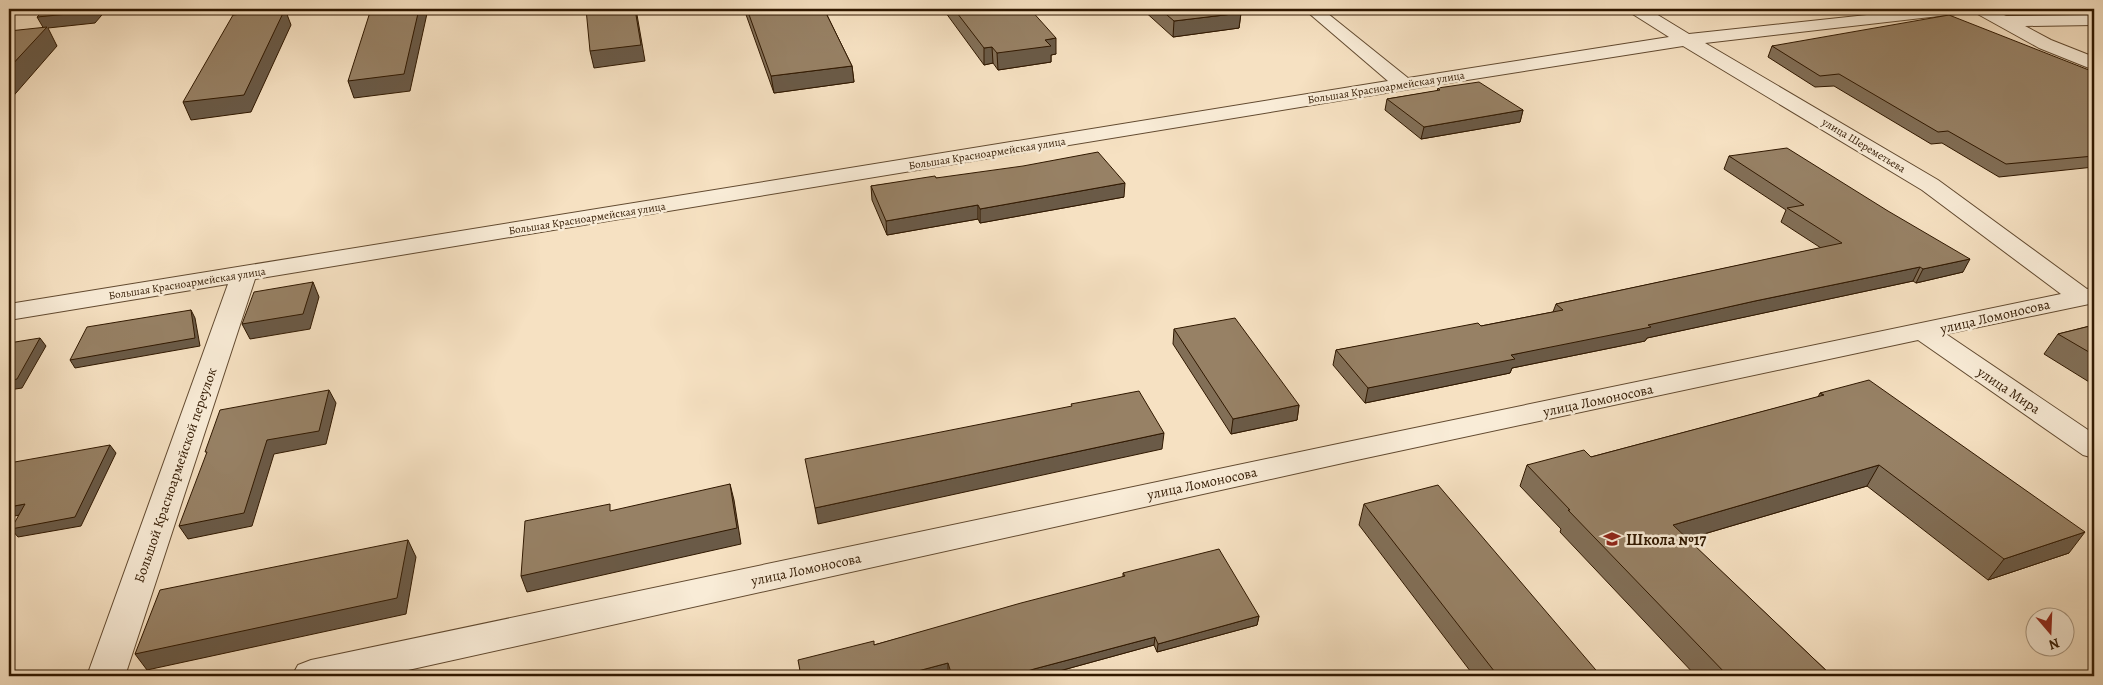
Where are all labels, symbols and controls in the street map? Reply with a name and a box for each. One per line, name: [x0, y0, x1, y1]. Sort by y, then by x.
street label: Большая Красноармейская улица: [1306, 68, 1467, 107]
street label: улица Шереметьева: [1818, 114, 1909, 177]
street label: Большая Красноармейская улица: [907, 134, 1068, 173]
street label: Большая Красноармейская улица: [507, 199, 668, 238]
street label: Большая Красноармейская улица: [107, 264, 268, 303]
street label: улица Ломоносова: [1937, 294, 2052, 339]
street label: улица Мира: [1973, 362, 2044, 419]
street label: Большой Красноармейской переулок: [130, 365, 221, 585]
street label: улица Ломоносова: [1540, 379, 1655, 422]
street label: улица Ломоносова: [1144, 462, 1259, 505]
school or university icon: Школа №17: [1602, 529, 1622, 549]
place label: Школа №17: [1626, 529, 1707, 551]
street label: улица Ломоносова: [748, 548, 863, 591]
north arrow: [2026, 608, 2076, 658]
text: N: [2046, 633, 2062, 654]

